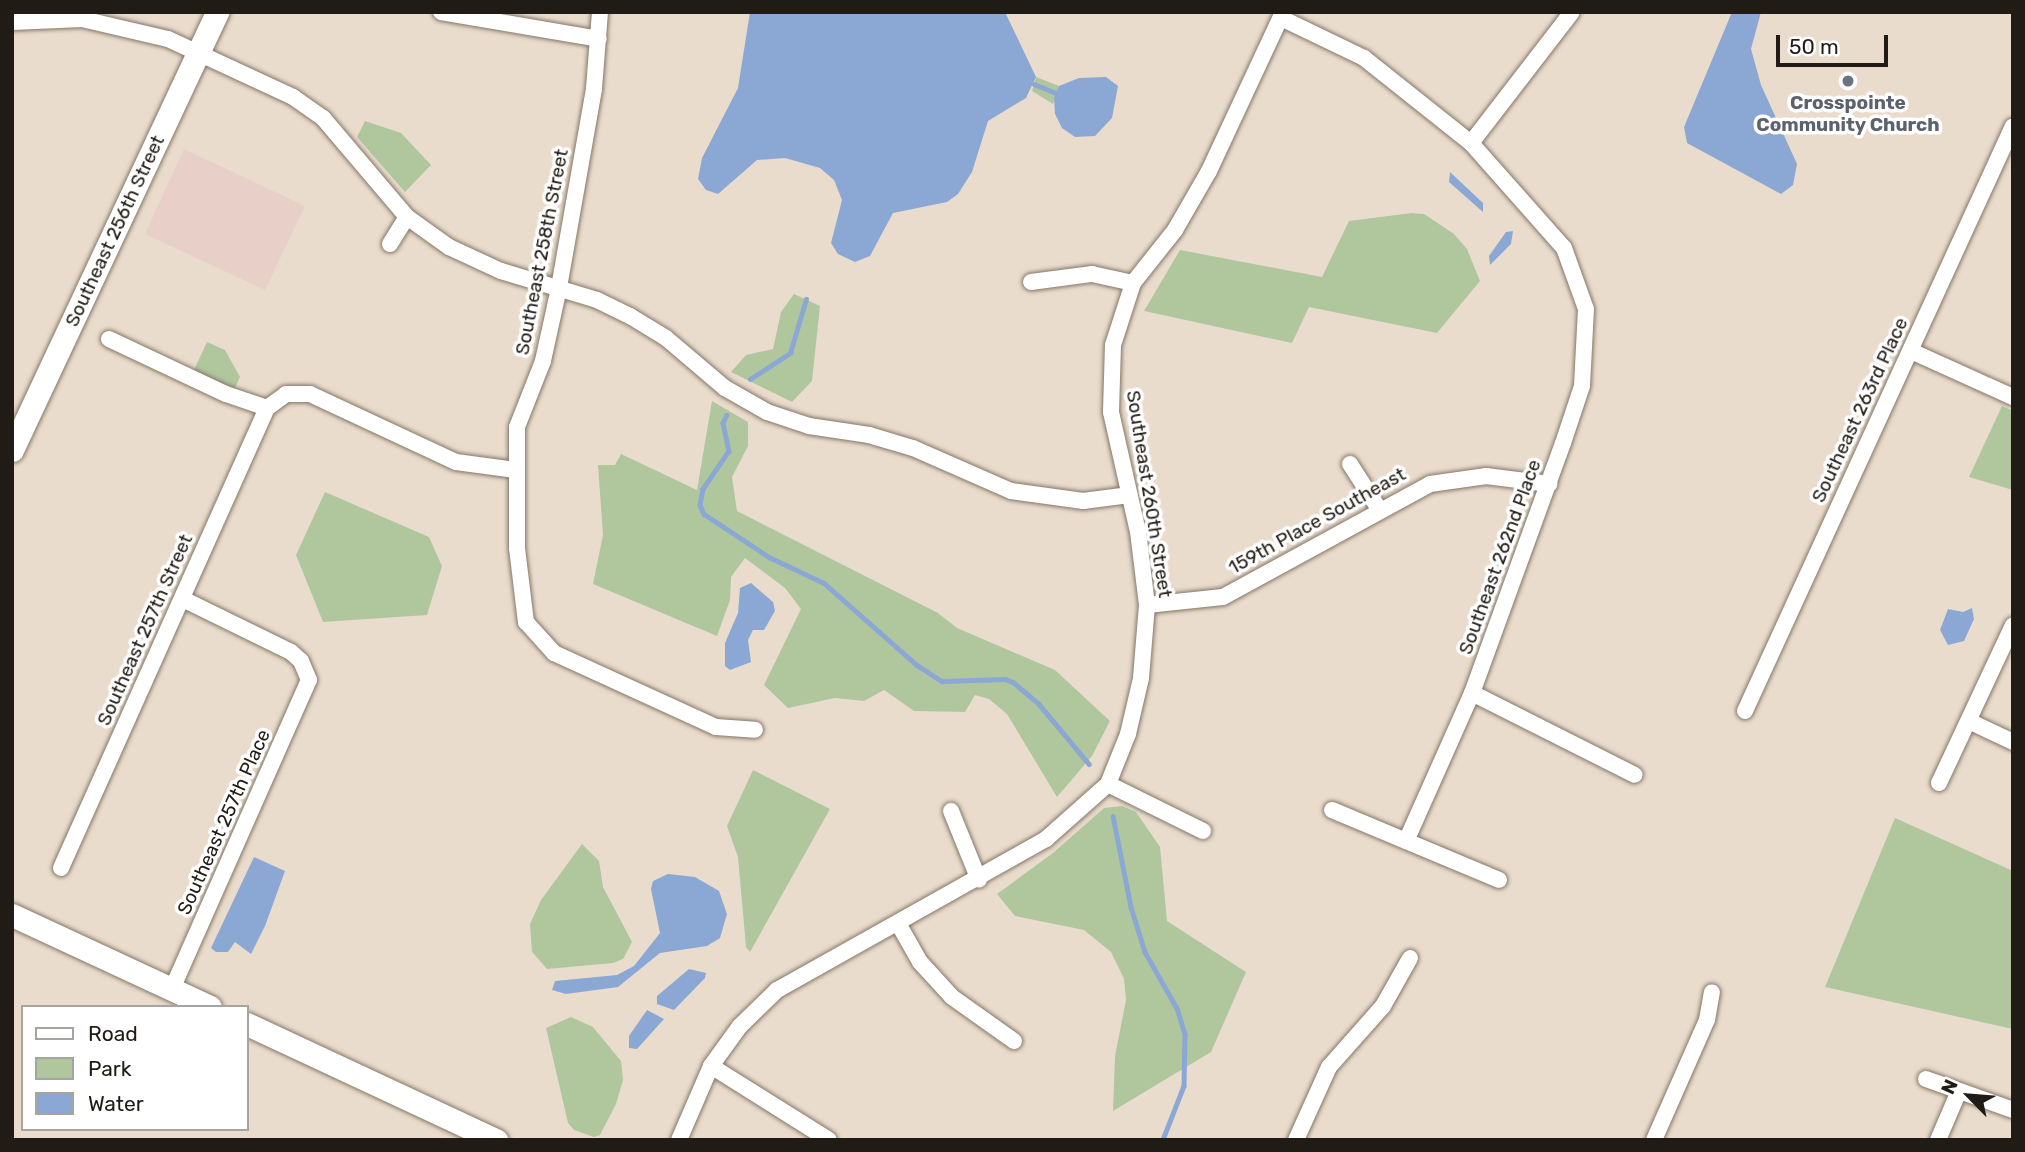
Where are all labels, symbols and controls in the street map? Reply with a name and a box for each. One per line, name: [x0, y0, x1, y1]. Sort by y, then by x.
scale bar: [1780, 21, 1892, 65]
text: 50 m: [1789, 34, 1839, 59]
marker: Crosspointe Community Church: [1840, 73, 1856, 89]
place label: Crosspointe Community Church: [1756, 92, 1940, 136]
street label: Southeast 256th Street: [61, 132, 169, 330]
street label: Southeast 258th Street: [511, 147, 573, 357]
street label: Southeast 263rd Place: [1807, 314, 1913, 506]
street label: Southeast 260th Street: [1121, 389, 1177, 599]
street label: Southeast 262nd Place: [1454, 456, 1546, 658]
street label: 159th Place Southeast: [1225, 463, 1409, 579]
street label: Southeast 257th Street: [93, 531, 197, 729]
street label: Southeast 257th Place: [173, 726, 275, 918]
legend: [21, 1005, 248, 1131]
text: Road: [88, 1021, 138, 1046]
text: Park: [88, 1056, 132, 1081]
north arrow: [1934, 1061, 2004, 1131]
text: N: [1936, 1076, 1963, 1098]
text: Water: [88, 1091, 144, 1116]

